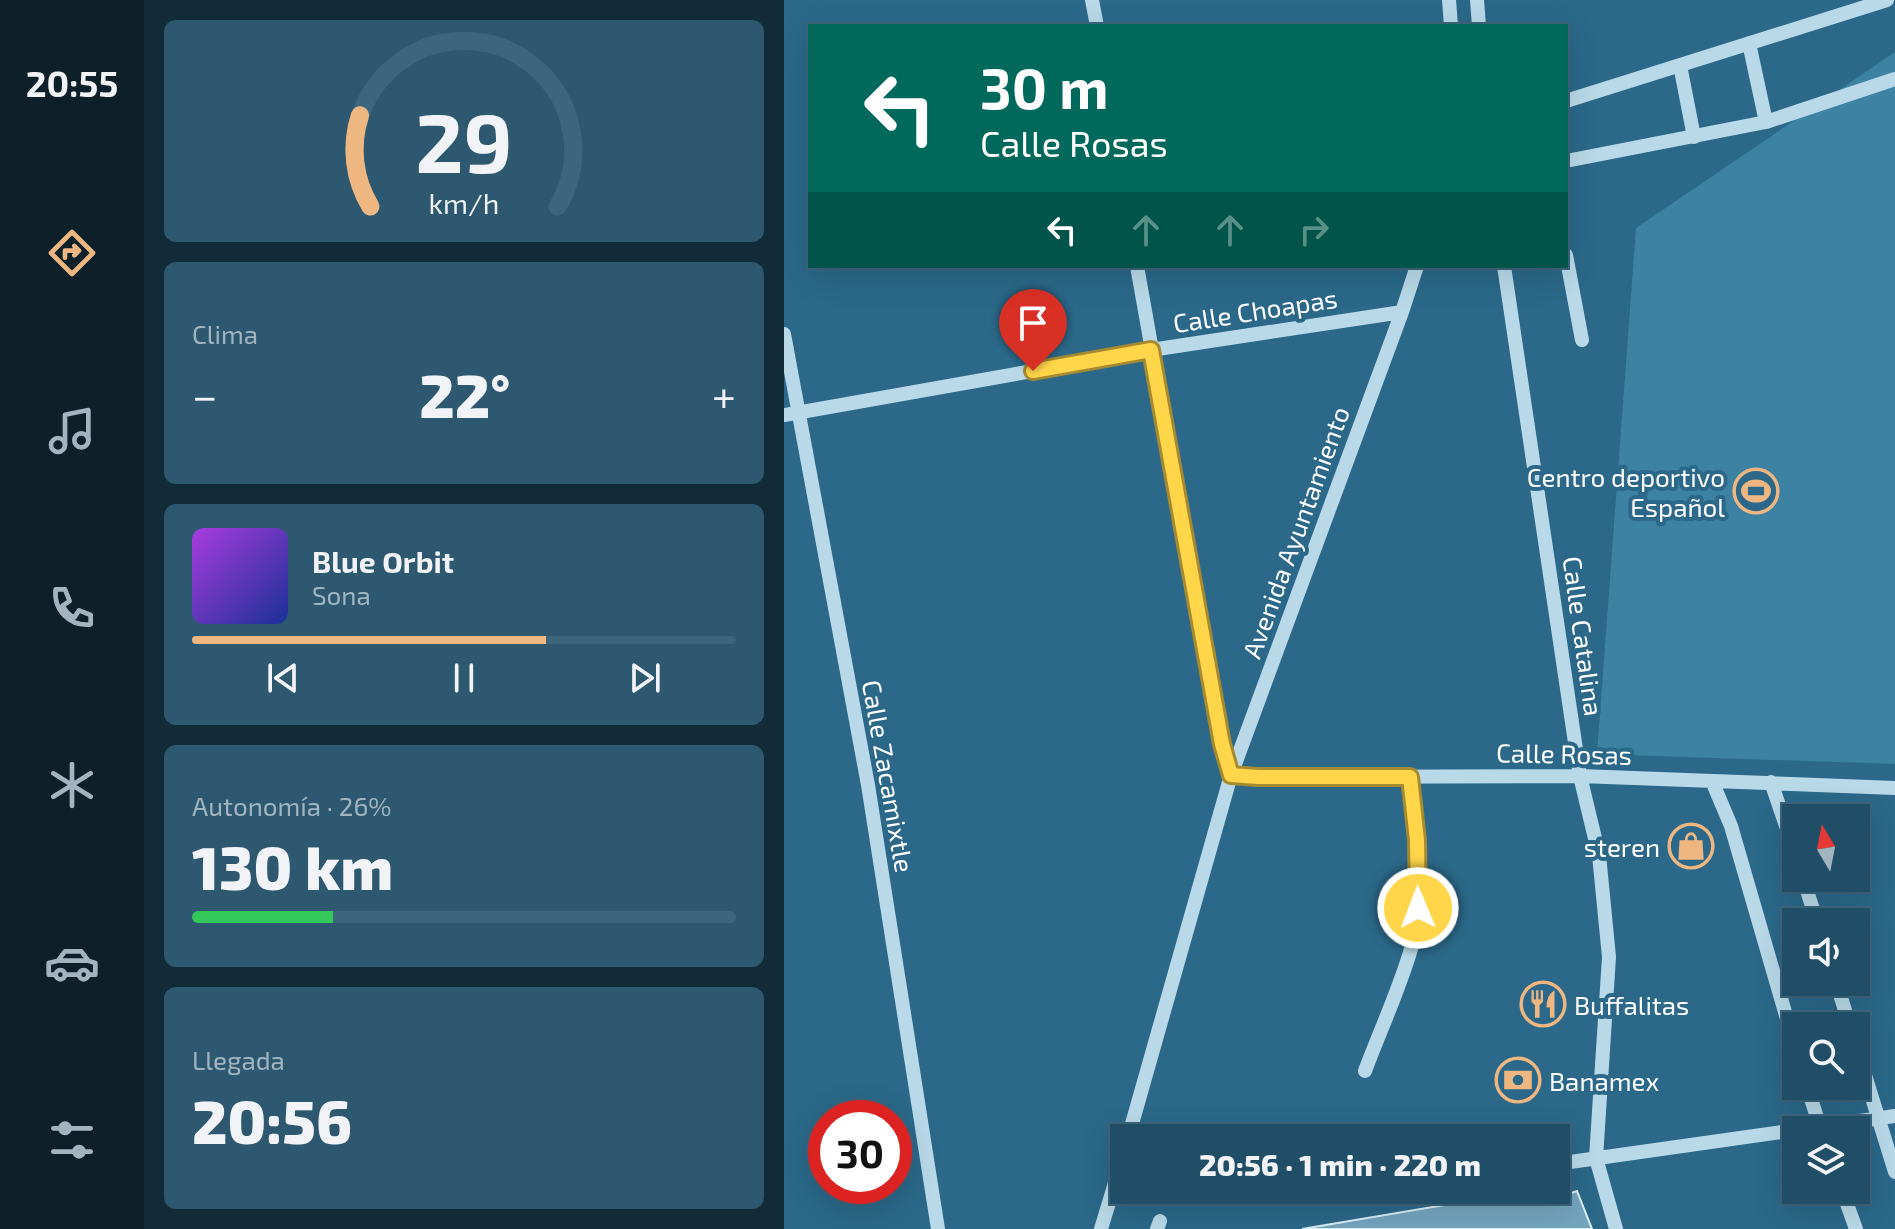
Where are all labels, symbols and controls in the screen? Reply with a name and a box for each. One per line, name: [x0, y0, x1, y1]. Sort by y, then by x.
text: 30 m: [980, 53, 1109, 120]
icon: left: [848, 56, 952, 160]
text: 20:55: [26, 61, 118, 104]
text: 29: [415, 89, 513, 189]
text: Calle Rosas: [980, 121, 1168, 164]
text: km/h: [429, 185, 499, 220]
icon: left: [1040, 208, 1084, 252]
icon: ahead: [1124, 208, 1168, 252]
icon: ahead: [1208, 208, 1252, 252]
icon: right: [1292, 208, 1336, 252]
icon: directions: [44, 225, 100, 281]
street label: Calle Choapas: [1171, 282, 1339, 338]
pin: [999, 289, 1067, 371]
icon: arrive: [1011, 301, 1055, 345]
text: Clima: [192, 318, 258, 349]
text: 22°: [419, 358, 510, 430]
text: −: [192, 368, 218, 421]
text: +: [712, 368, 736, 421]
street label: Avenida Ayuntamiento: [1235, 402, 1355, 662]
icon: music: [44, 403, 100, 459]
place label: Centro deportivo Español: [1527, 461, 1725, 522]
sports icon: Centro deportivo Español: [1732, 467, 1780, 515]
text: Blue Orbit: [312, 543, 454, 579]
street label: Calle Catalina: [1557, 554, 1611, 718]
text: Sona: [312, 579, 371, 610]
icon: phone: [44, 580, 100, 636]
icon: previous: [261, 656, 305, 700]
icon: pause: [442, 656, 486, 700]
icon: next: [623, 656, 667, 700]
street label: Calle Zacamixtle: [857, 677, 921, 875]
street label: Calle Rosas: [1496, 736, 1632, 770]
icon: climate: [44, 757, 100, 813]
text: Autonomía · 26%: [192, 790, 392, 821]
north arrow: [1782, 804, 1870, 892]
map controls: [1782, 804, 1870, 1204]
shop icon: steren: [1667, 822, 1715, 870]
text: 130 km: [192, 830, 393, 902]
place label: steren: [1584, 831, 1660, 862]
position arrow: [1376, 866, 1460, 950]
button: sound: [1782, 908, 1870, 996]
icon: car: [44, 935, 100, 991]
restaurant icon: Buffalitas: [1519, 980, 1567, 1028]
place label: Buffalitas: [1574, 989, 1689, 1020]
button: search: [1782, 1012, 1870, 1100]
text: Llegada: [192, 1044, 285, 1075]
bank icon: Banamex: [1494, 1056, 1542, 1104]
place label: Banamex: [1549, 1065, 1660, 1096]
text: 20:56: [192, 1084, 352, 1156]
speed limit sign: 30: [808, 1100, 912, 1204]
icon: filters: [44, 1112, 100, 1168]
button: layers: [1782, 1116, 1870, 1204]
text: 20:56 · 1 min · 220 m: [1199, 1146, 1481, 1182]

